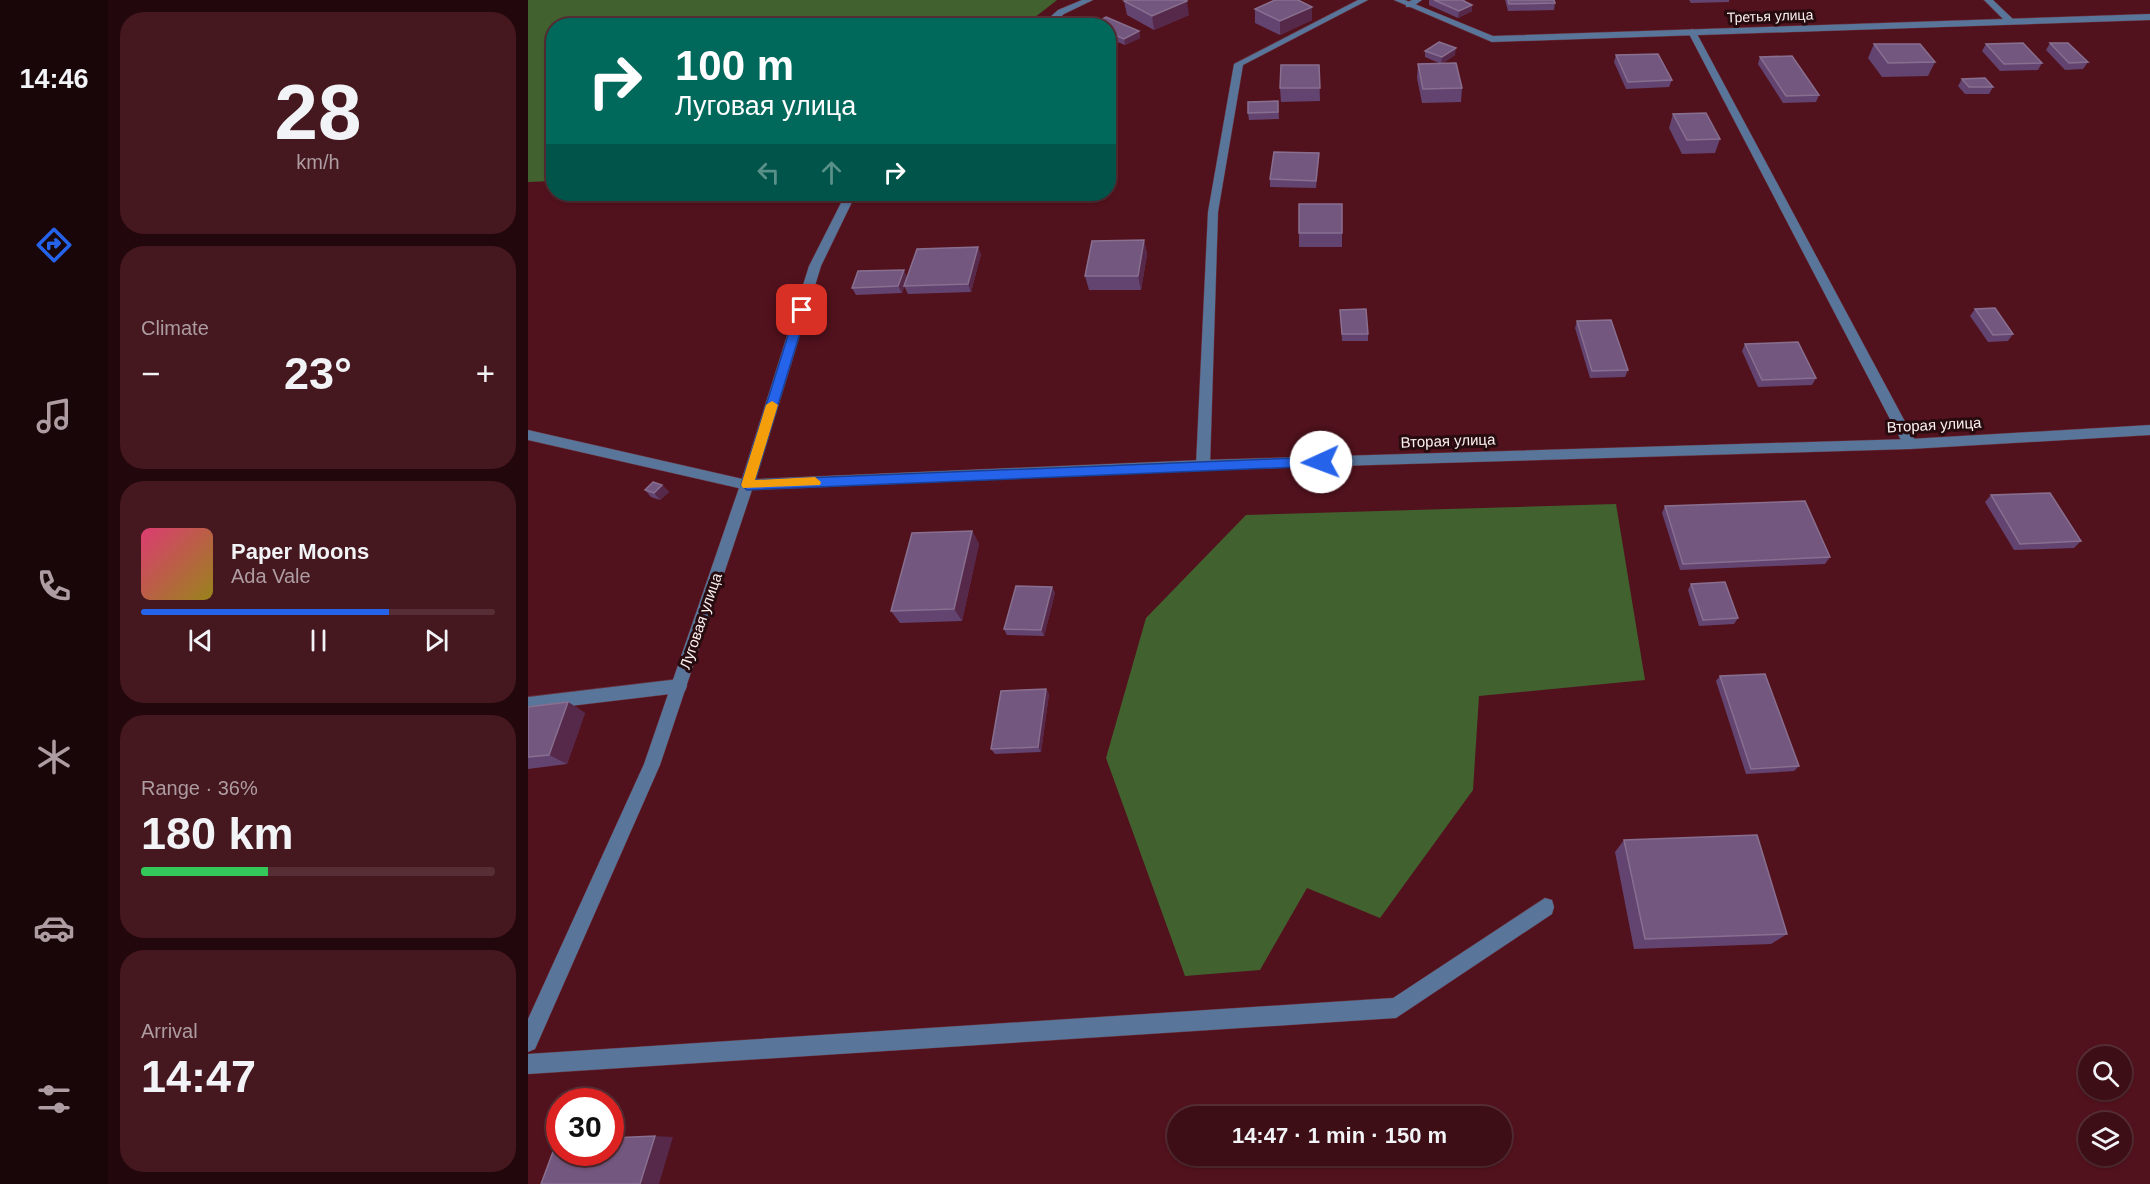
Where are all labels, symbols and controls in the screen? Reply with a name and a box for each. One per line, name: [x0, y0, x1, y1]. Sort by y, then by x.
street label: Третья улица: [1726, 6, 1814, 26]
icon: right: [576, 42, 654, 120]
text: 100 m: [675, 42, 794, 89]
text: 14:46: [19, 64, 89, 94]
text: 28: [275, 68, 361, 156]
text: Луговая улица: [675, 91, 856, 121]
text: km/h: [296, 151, 340, 173]
icon: left: [752, 156, 785, 189]
icon: ahead: [815, 156, 848, 189]
icon: right: [878, 156, 911, 189]
icon: directions: [33, 224, 75, 266]
pin: [776, 284, 827, 335]
icon: arrive: [785, 293, 818, 326]
text: Climate: [141, 317, 209, 339]
text: 23°: [284, 348, 352, 399]
text: −: [141, 355, 160, 392]
text: +: [476, 355, 495, 392]
icon: music: [33, 395, 75, 437]
street label: Вторая улица: [1886, 413, 1982, 435]
position arrow: [1289, 430, 1353, 494]
street label: Вторая улица: [1400, 430, 1496, 451]
text: Paper Moons: [231, 539, 369, 564]
icon: phone: [33, 565, 75, 607]
text: Ada Vale: [231, 565, 311, 587]
street label: Луговая улица: [676, 570, 725, 671]
icon: previous: [184, 624, 217, 657]
icon: pause: [302, 624, 335, 657]
icon: next: [420, 624, 453, 657]
icon: climate: [33, 736, 75, 778]
text: Range · 36%: [141, 777, 258, 799]
text: 180 km: [141, 808, 294, 859]
icon: car: [33, 907, 75, 949]
text: Arrival: [141, 1020, 198, 1042]
map controls: [2078, 1046, 2132, 1166]
button: search: [2078, 1046, 2132, 1100]
text: 14:47: [141, 1051, 256, 1102]
icon: filters: [33, 1078, 75, 1120]
speed limit sign: 30: [546, 1088, 624, 1166]
button: layers: [2078, 1112, 2132, 1166]
text: 14:47 · 1 min · 150 m: [1232, 1123, 1447, 1148]

